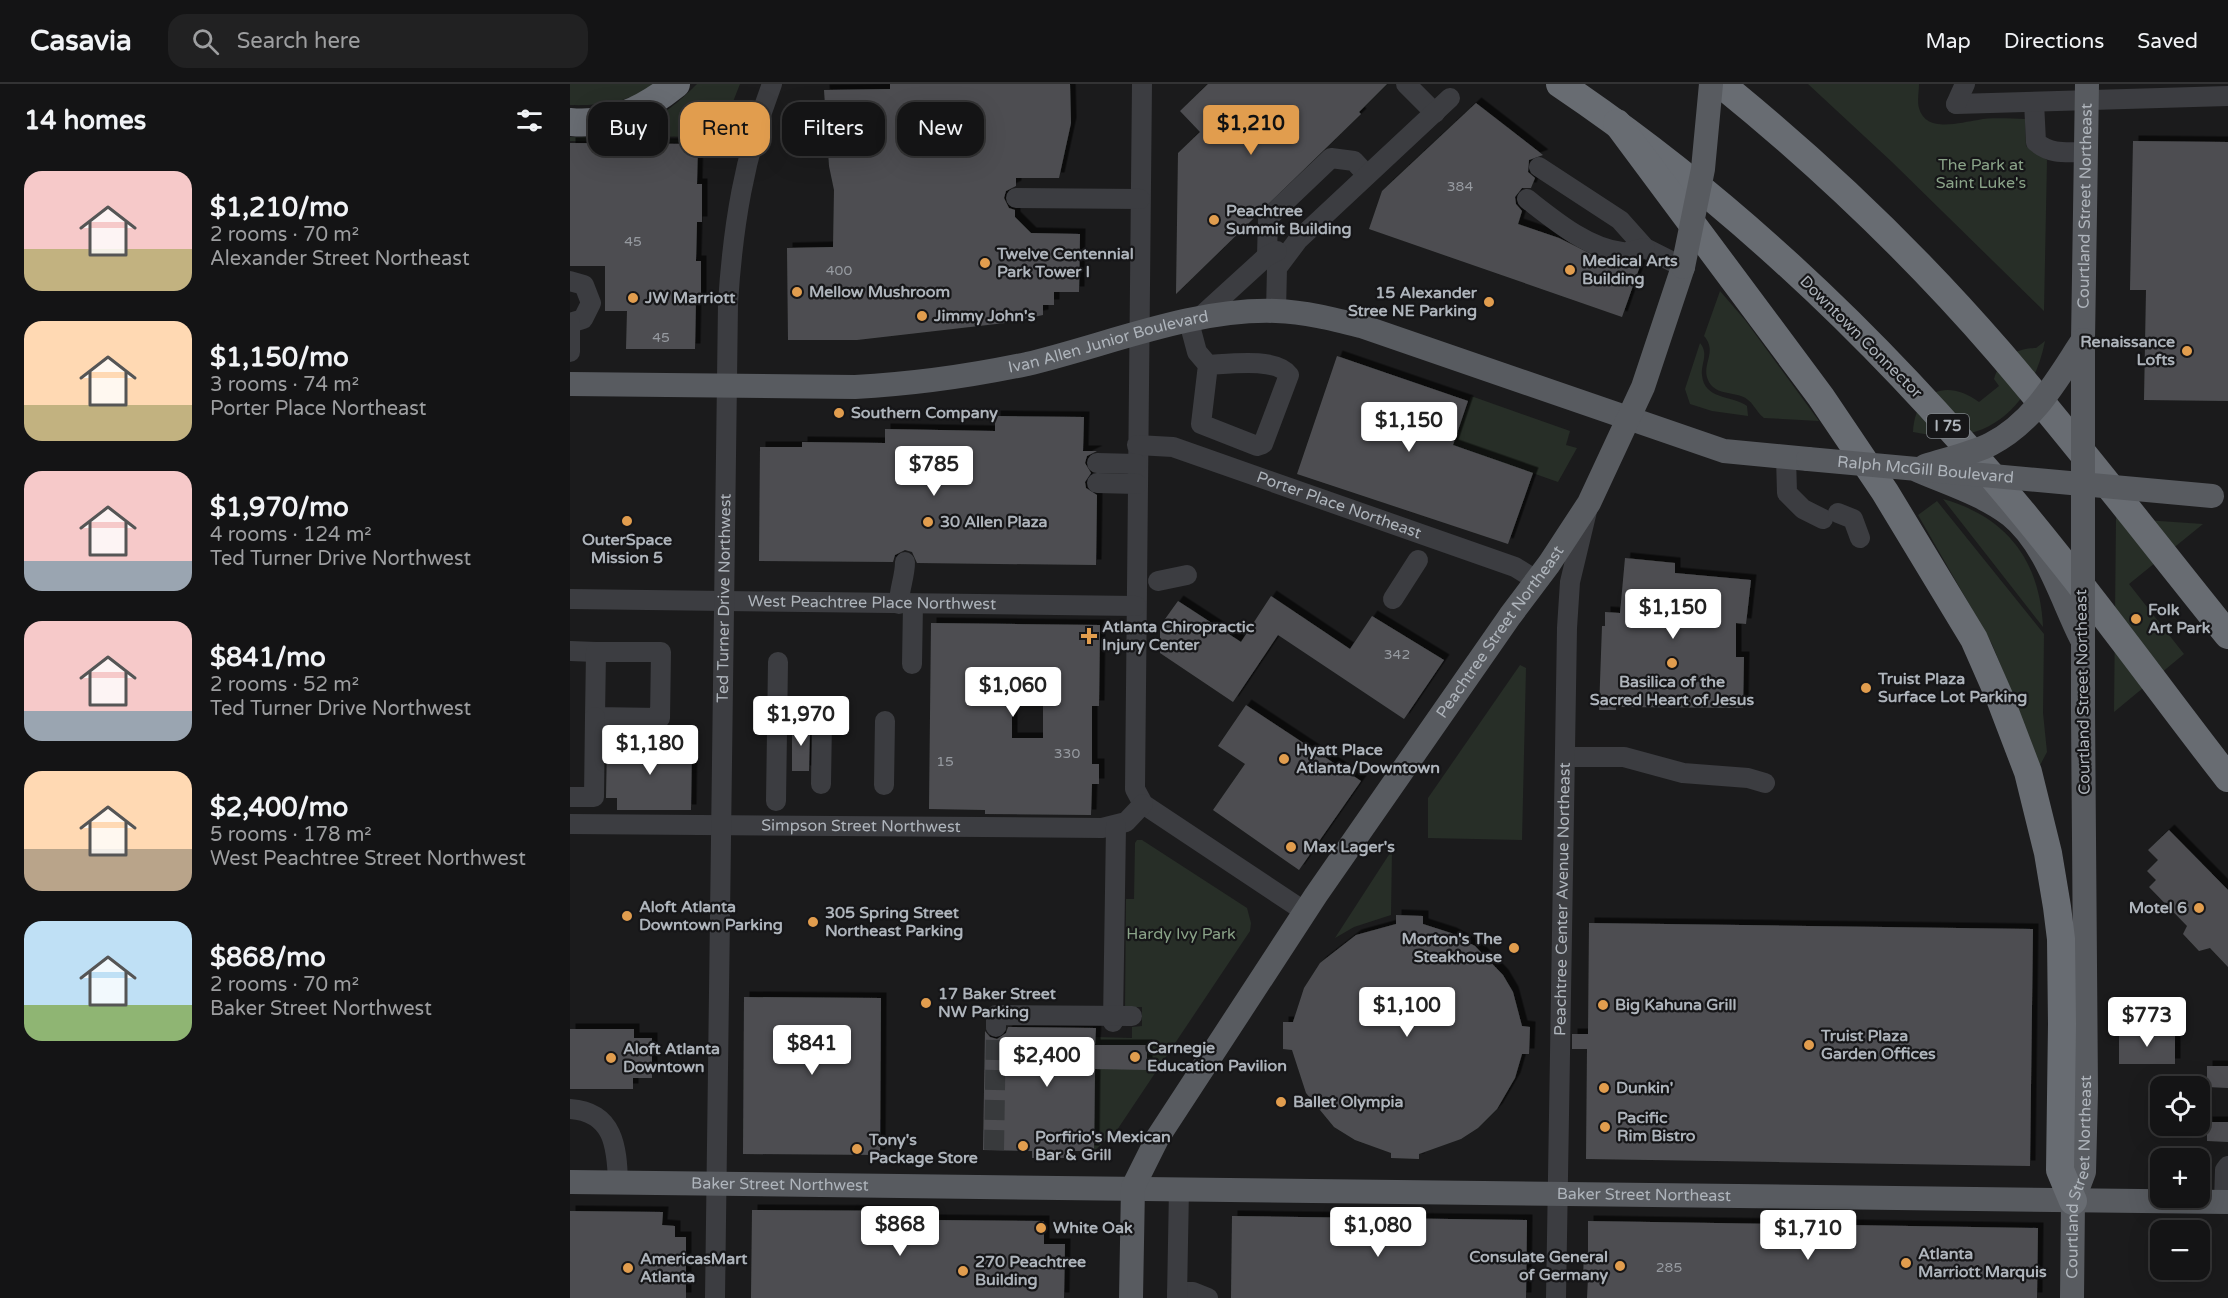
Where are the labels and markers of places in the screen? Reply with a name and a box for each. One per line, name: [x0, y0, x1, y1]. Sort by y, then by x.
pin: $1,210: [1202, 105, 1300, 156]
place label: Peachtree Summit Building: [1226, 201, 1352, 239]
marker: Peachtree Summit Building: [1207, 213, 1221, 227]
place label: Twelve Centennial Park Tower I: [996, 244, 1134, 282]
place label: Medical Arts Building: [1582, 251, 1678, 289]
marker: Twelve Centennial Park Tower I: [978, 256, 992, 270]
marker: Medical Arts Building: [1563, 263, 1577, 277]
place label: Mellow Mushroom: [809, 282, 950, 302]
place label: 15 Alexander Stree NE Parking: [1348, 283, 1478, 321]
marker: Mellow Mushroom: [790, 285, 804, 299]
place label: JW Marriott: [644, 288, 736, 308]
marker: JW Marriott: [626, 291, 640, 305]
marker: 15 Alexander Stree NE Parking: [1482, 295, 1496, 309]
place label: Jimmy John's: [933, 306, 1036, 326]
marker: Jimmy John's: [915, 309, 929, 323]
place label: Renaissance Lofts: [2080, 332, 2175, 370]
marker: Renaissance Lofts: [2180, 344, 2194, 358]
pin: $1,150: [1360, 402, 1458, 453]
place label: Southern Company: [851, 403, 998, 423]
marker: Southern Company: [832, 406, 846, 420]
pin: $785: [898, 446, 970, 497]
place label: 30 Allen Plaza: [940, 512, 1048, 532]
marker: OuterSpace Mission 5: [620, 514, 634, 528]
marker: 30 Allen Plaza: [921, 515, 935, 529]
place label: OuterSpace Mission 5: [582, 530, 672, 568]
pin: $1,150: [1624, 589, 1722, 640]
place label: Folk Art Park: [2148, 600, 2211, 638]
marker: Folk Art Park: [2129, 612, 2143, 626]
place label: Atlanta Chiropractic Injury Center: [1102, 617, 1255, 655]
marker: Atlanta Chiropractic Injury Center: [1080, 627, 1098, 645]
marker: Basilica of the Sacred Heart of Jesus: [1665, 656, 1679, 670]
pin: $1,060: [964, 667, 1062, 718]
place label: Truist Plaza Surface Lot Parking: [1877, 669, 2027, 707]
place label: Basilica of the Sacred Heart of Jesus: [1590, 672, 1755, 710]
marker: Truist Plaza Surface Lot Parking: [1859, 681, 1873, 695]
pin: $1,970: [752, 696, 850, 747]
pin: $1,180: [601, 725, 699, 776]
place label: Hyatt Place Atlanta/Downtown: [1296, 740, 1440, 778]
marker: Hyatt Place Atlanta/Downtown: [1277, 752, 1291, 766]
place label: Max Lager's: [1303, 837, 1395, 857]
marker: Max Lager's: [1284, 840, 1298, 854]
place label: Aloft Atlanta Downtown Parking: [639, 897, 783, 935]
place label: Motel 6: [2129, 898, 2187, 918]
marker: Motel 6: [2192, 901, 2206, 915]
place label: 305 Spring Street Northeast Parking: [825, 903, 963, 941]
marker: Aloft Atlanta Downtown Parking: [620, 909, 634, 923]
marker: 305 Spring Street Northeast Parking: [806, 915, 820, 929]
place label: Morton's The Steakhouse: [1402, 929, 1502, 967]
marker: Morton's The Steakhouse: [1507, 941, 1521, 955]
place label: 17 Baker Street NW Parking: [938, 984, 1057, 1022]
pin: $1,100: [1358, 987, 1456, 1038]
place label: Big Kahuna Grill: [1615, 995, 1736, 1015]
marker: 17 Baker Street NW Parking: [919, 996, 933, 1010]
pin: $773: [2111, 997, 2183, 1048]
marker: Big Kahuna Grill: [1596, 998, 1610, 1012]
pin: $841: [776, 1025, 848, 1076]
place label: Truist Plaza Garden Offices: [1820, 1026, 1936, 1064]
pin: $2,400: [998, 1037, 1096, 1088]
place label: Carnegie Education Pavilion: [1147, 1038, 1287, 1076]
marker: Truist Plaza Garden Offices: [1802, 1038, 1816, 1052]
place label: Aloft Atlanta Downtown: [623, 1039, 720, 1077]
marker: Carnegie Education Pavilion: [1128, 1050, 1142, 1064]
marker: Aloft Atlanta Downtown: [604, 1051, 618, 1065]
place label: Dunkin': [1616, 1078, 1673, 1098]
marker: Dunkin': [1597, 1081, 1611, 1095]
place label: Ballet Olympia: [1293, 1092, 1404, 1112]
marker: Ballet Olympia: [1274, 1095, 1288, 1109]
place label: Pacific Rim Bistro: [1617, 1108, 1696, 1146]
marker: Pacific Rim Bistro: [1598, 1120, 1612, 1134]
place label: Porfirio's Mexican Bar & Grill: [1035, 1127, 1171, 1165]
place label: Tony's Package Store: [868, 1130, 978, 1168]
marker: Porfirio's Mexican Bar & Grill: [1016, 1139, 1030, 1153]
marker: Tony's Package Store: [850, 1142, 864, 1156]
pin: $868: [864, 1206, 936, 1257]
pin: $1,080: [1329, 1207, 1427, 1258]
pin: $1,710: [1759, 1210, 1857, 1261]
place label: White Oak: [1053, 1218, 1133, 1238]
marker: White Oak: [1034, 1221, 1048, 1235]
place label: Atlanta Marriott Marquis: [1918, 1244, 2047, 1282]
place label: Consulate General of Germany: [1469, 1247, 1608, 1285]
place label: AmericasMart Atlanta: [640, 1249, 748, 1287]
place label: 270 Peachtree Building: [975, 1252, 1086, 1290]
marker: Atlanta Marriott Marquis: [1899, 1256, 1913, 1270]
marker: Consulate General of Germany: [1613, 1259, 1627, 1273]
marker: AmericasMart Atlanta: [621, 1261, 635, 1275]
marker: 270 Peachtree Building: [956, 1264, 970, 1278]

